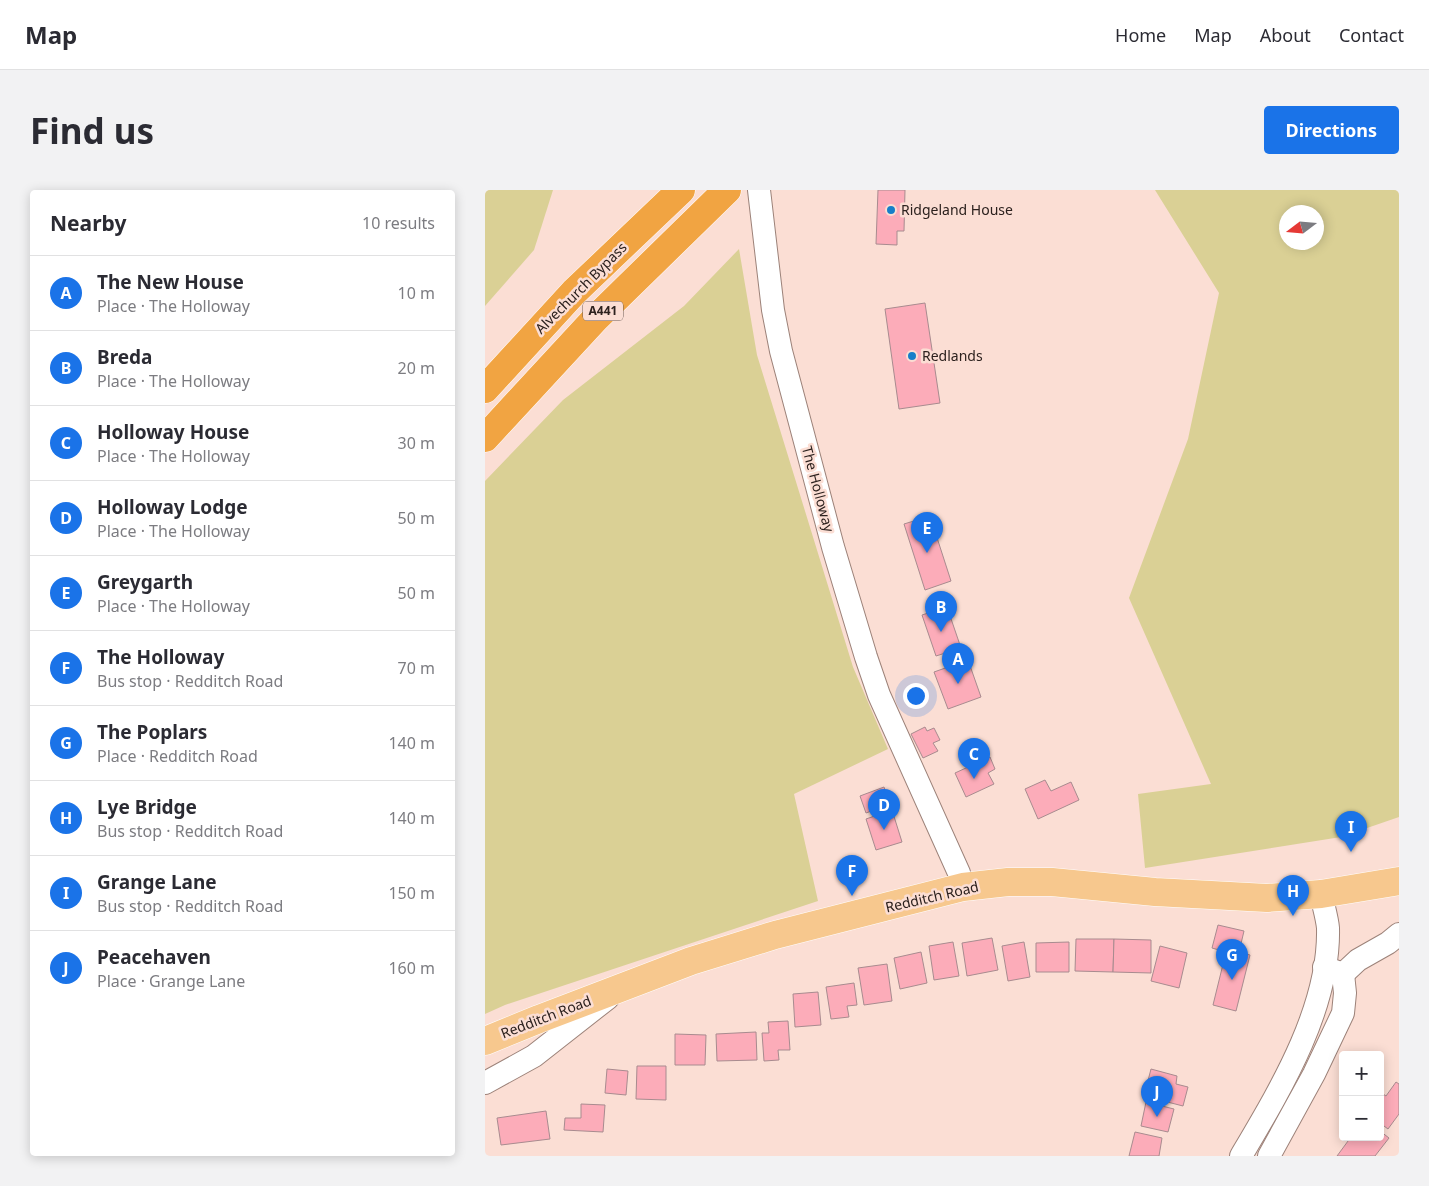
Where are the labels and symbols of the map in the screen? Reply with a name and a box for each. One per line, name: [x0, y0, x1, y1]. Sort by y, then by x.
place label: Ridgeland House: [901, 200, 1013, 219]
marker: Ridgeland House: [885, 204, 897, 216]
north arrow: [1279, 205, 1324, 250]
street label: Alvechurch Bypass: [531, 238, 631, 338]
road number: A441: [583, 302, 623, 320]
place label: Redlands: [922, 346, 983, 365]
marker: Redlands: [906, 350, 918, 362]
street label: The Holloway: [798, 444, 839, 535]
pin: E: [911, 512, 943, 553]
pin: B: [925, 591, 957, 632]
pin: A: [942, 643, 974, 684]
your location: [903, 683, 929, 709]
pin: C: [958, 738, 990, 779]
pin: D: [868, 789, 900, 830]
pin: I: [1335, 811, 1367, 852]
pin: F: [836, 855, 868, 896]
pin: H: [1277, 875, 1309, 916]
street label: Redditch Road: [883, 877, 980, 916]
pin: G: [1216, 939, 1248, 980]
street label: Redditch Road: [498, 991, 594, 1042]
pin: J: [1141, 1076, 1173, 1117]

